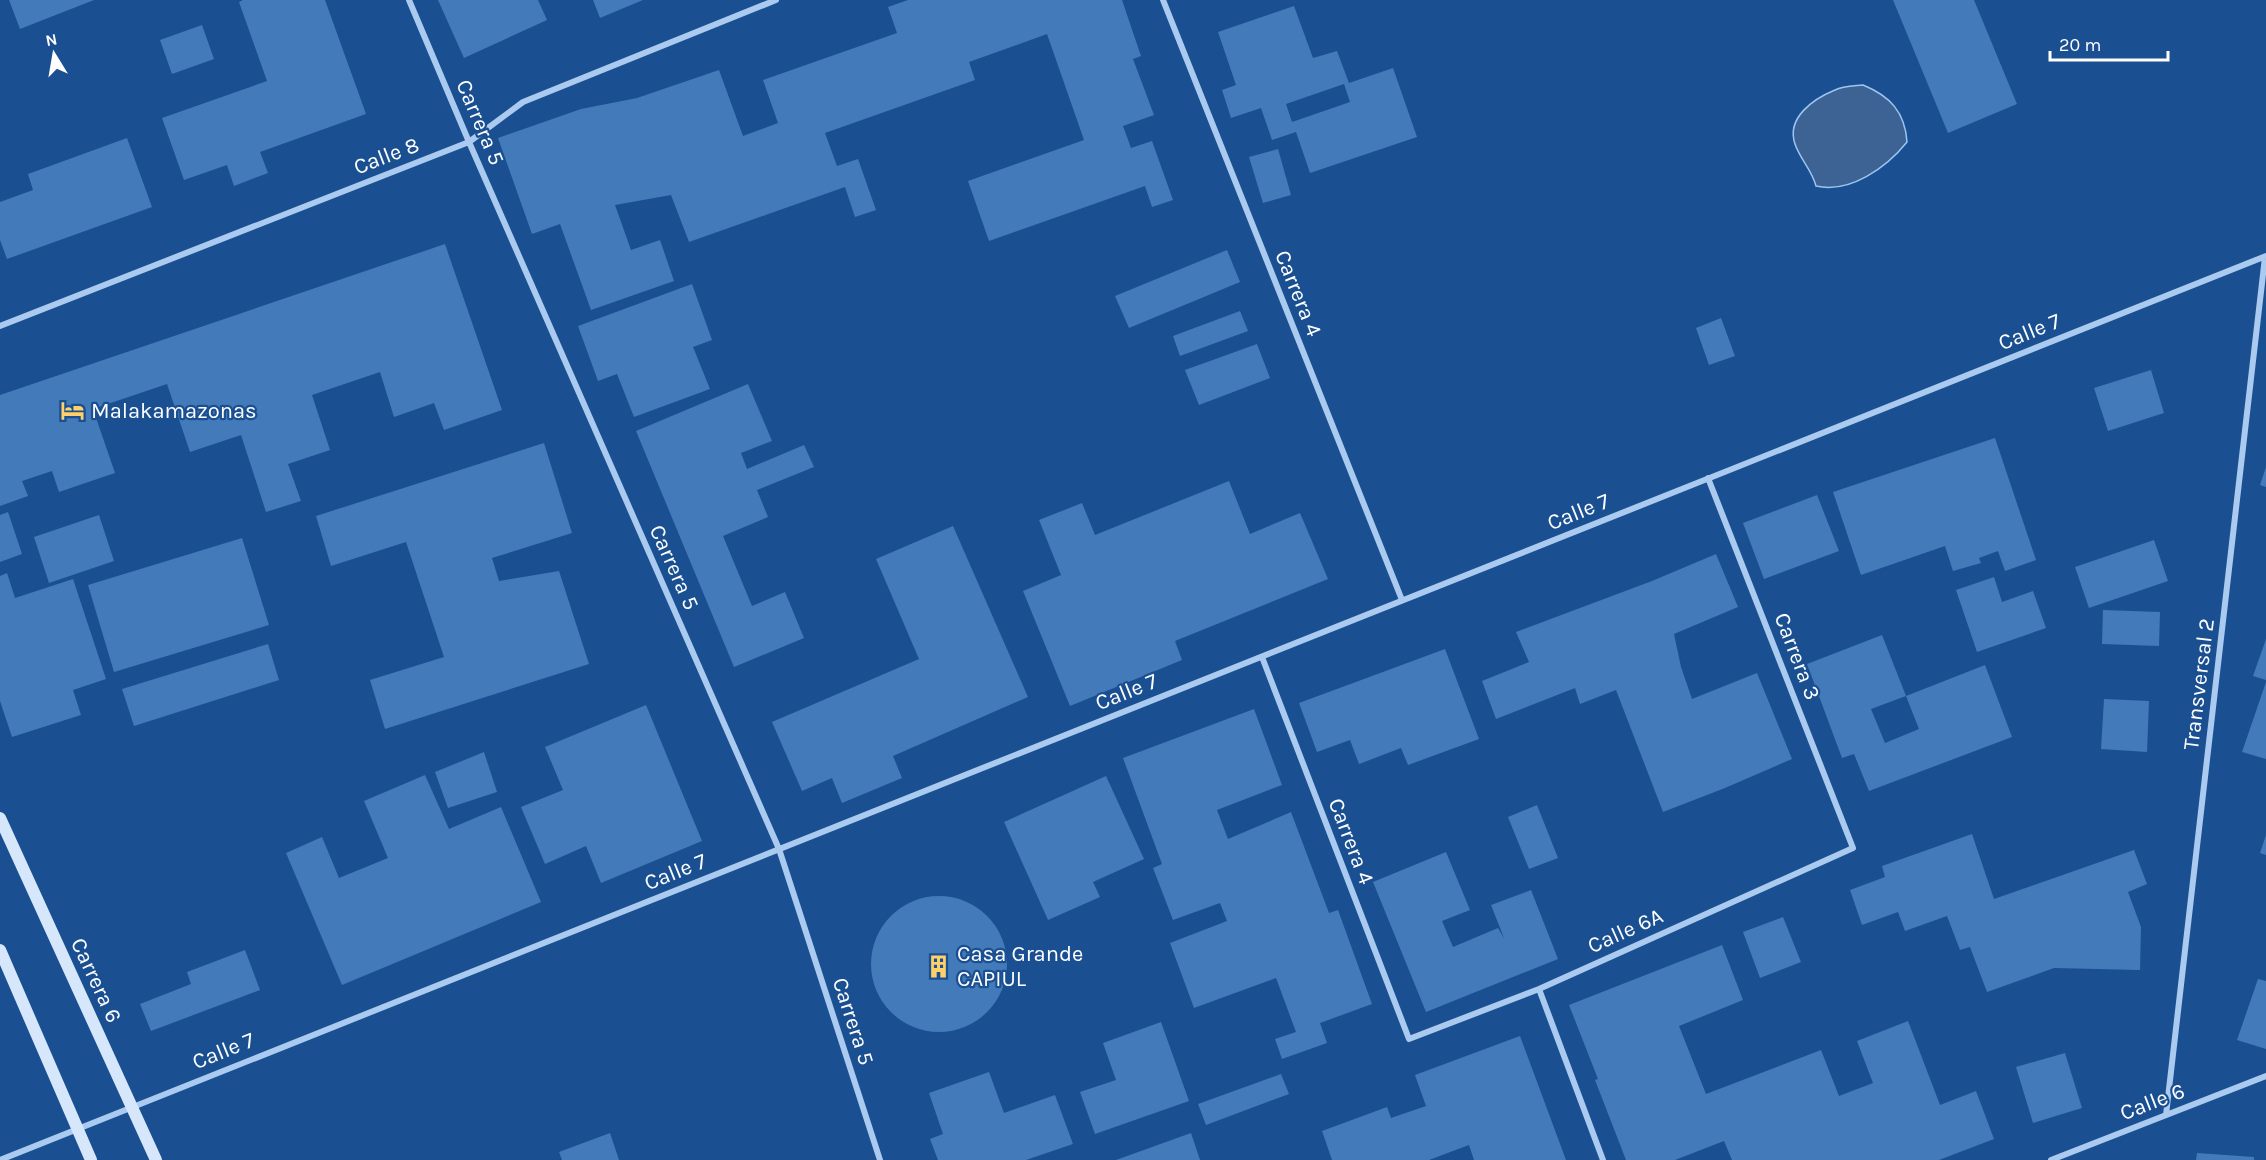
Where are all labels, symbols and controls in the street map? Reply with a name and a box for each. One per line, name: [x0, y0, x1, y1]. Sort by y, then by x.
north arrow: [24, 24, 84, 84]
scale bar: [2050, 24, 2168, 62]
text: N: [44, 29, 59, 50]
text: 20 m: [2059, 34, 2101, 56]
street label: Carrera 5: [450, 76, 510, 169]
street label: Calle 8: [350, 132, 423, 180]
street label: Carrera 4: [1269, 247, 1327, 340]
street label: Calle 7: [1994, 308, 2064, 356]
hotel icon: Malakamazonas: [60, 397, 86, 423]
place label: Malakamazonas: [91, 398, 257, 424]
street label: Calle 7: [1543, 488, 1613, 536]
street label: Carrera 5: [644, 521, 704, 614]
street label: Carrera 3: [1769, 609, 1826, 704]
street label: Transversal 2: [2178, 617, 2220, 751]
street label: Calle 7: [1091, 668, 1161, 716]
street label: Carrera 4: [1323, 795, 1379, 888]
street label: Calle 7: [640, 848, 710, 896]
street label: Calle 6A: [1584, 903, 1667, 959]
street label: Carrera 6: [65, 934, 127, 1027]
place label: Casa Grande CAPIUL: [957, 941, 1083, 992]
building icon: Casa Grande CAPIUL: [926, 953, 952, 979]
street label: Carrera 5: [827, 974, 879, 1068]
street label: Calle 7: [188, 1027, 258, 1075]
street label: Calle 6: [2116, 1078, 2188, 1126]

